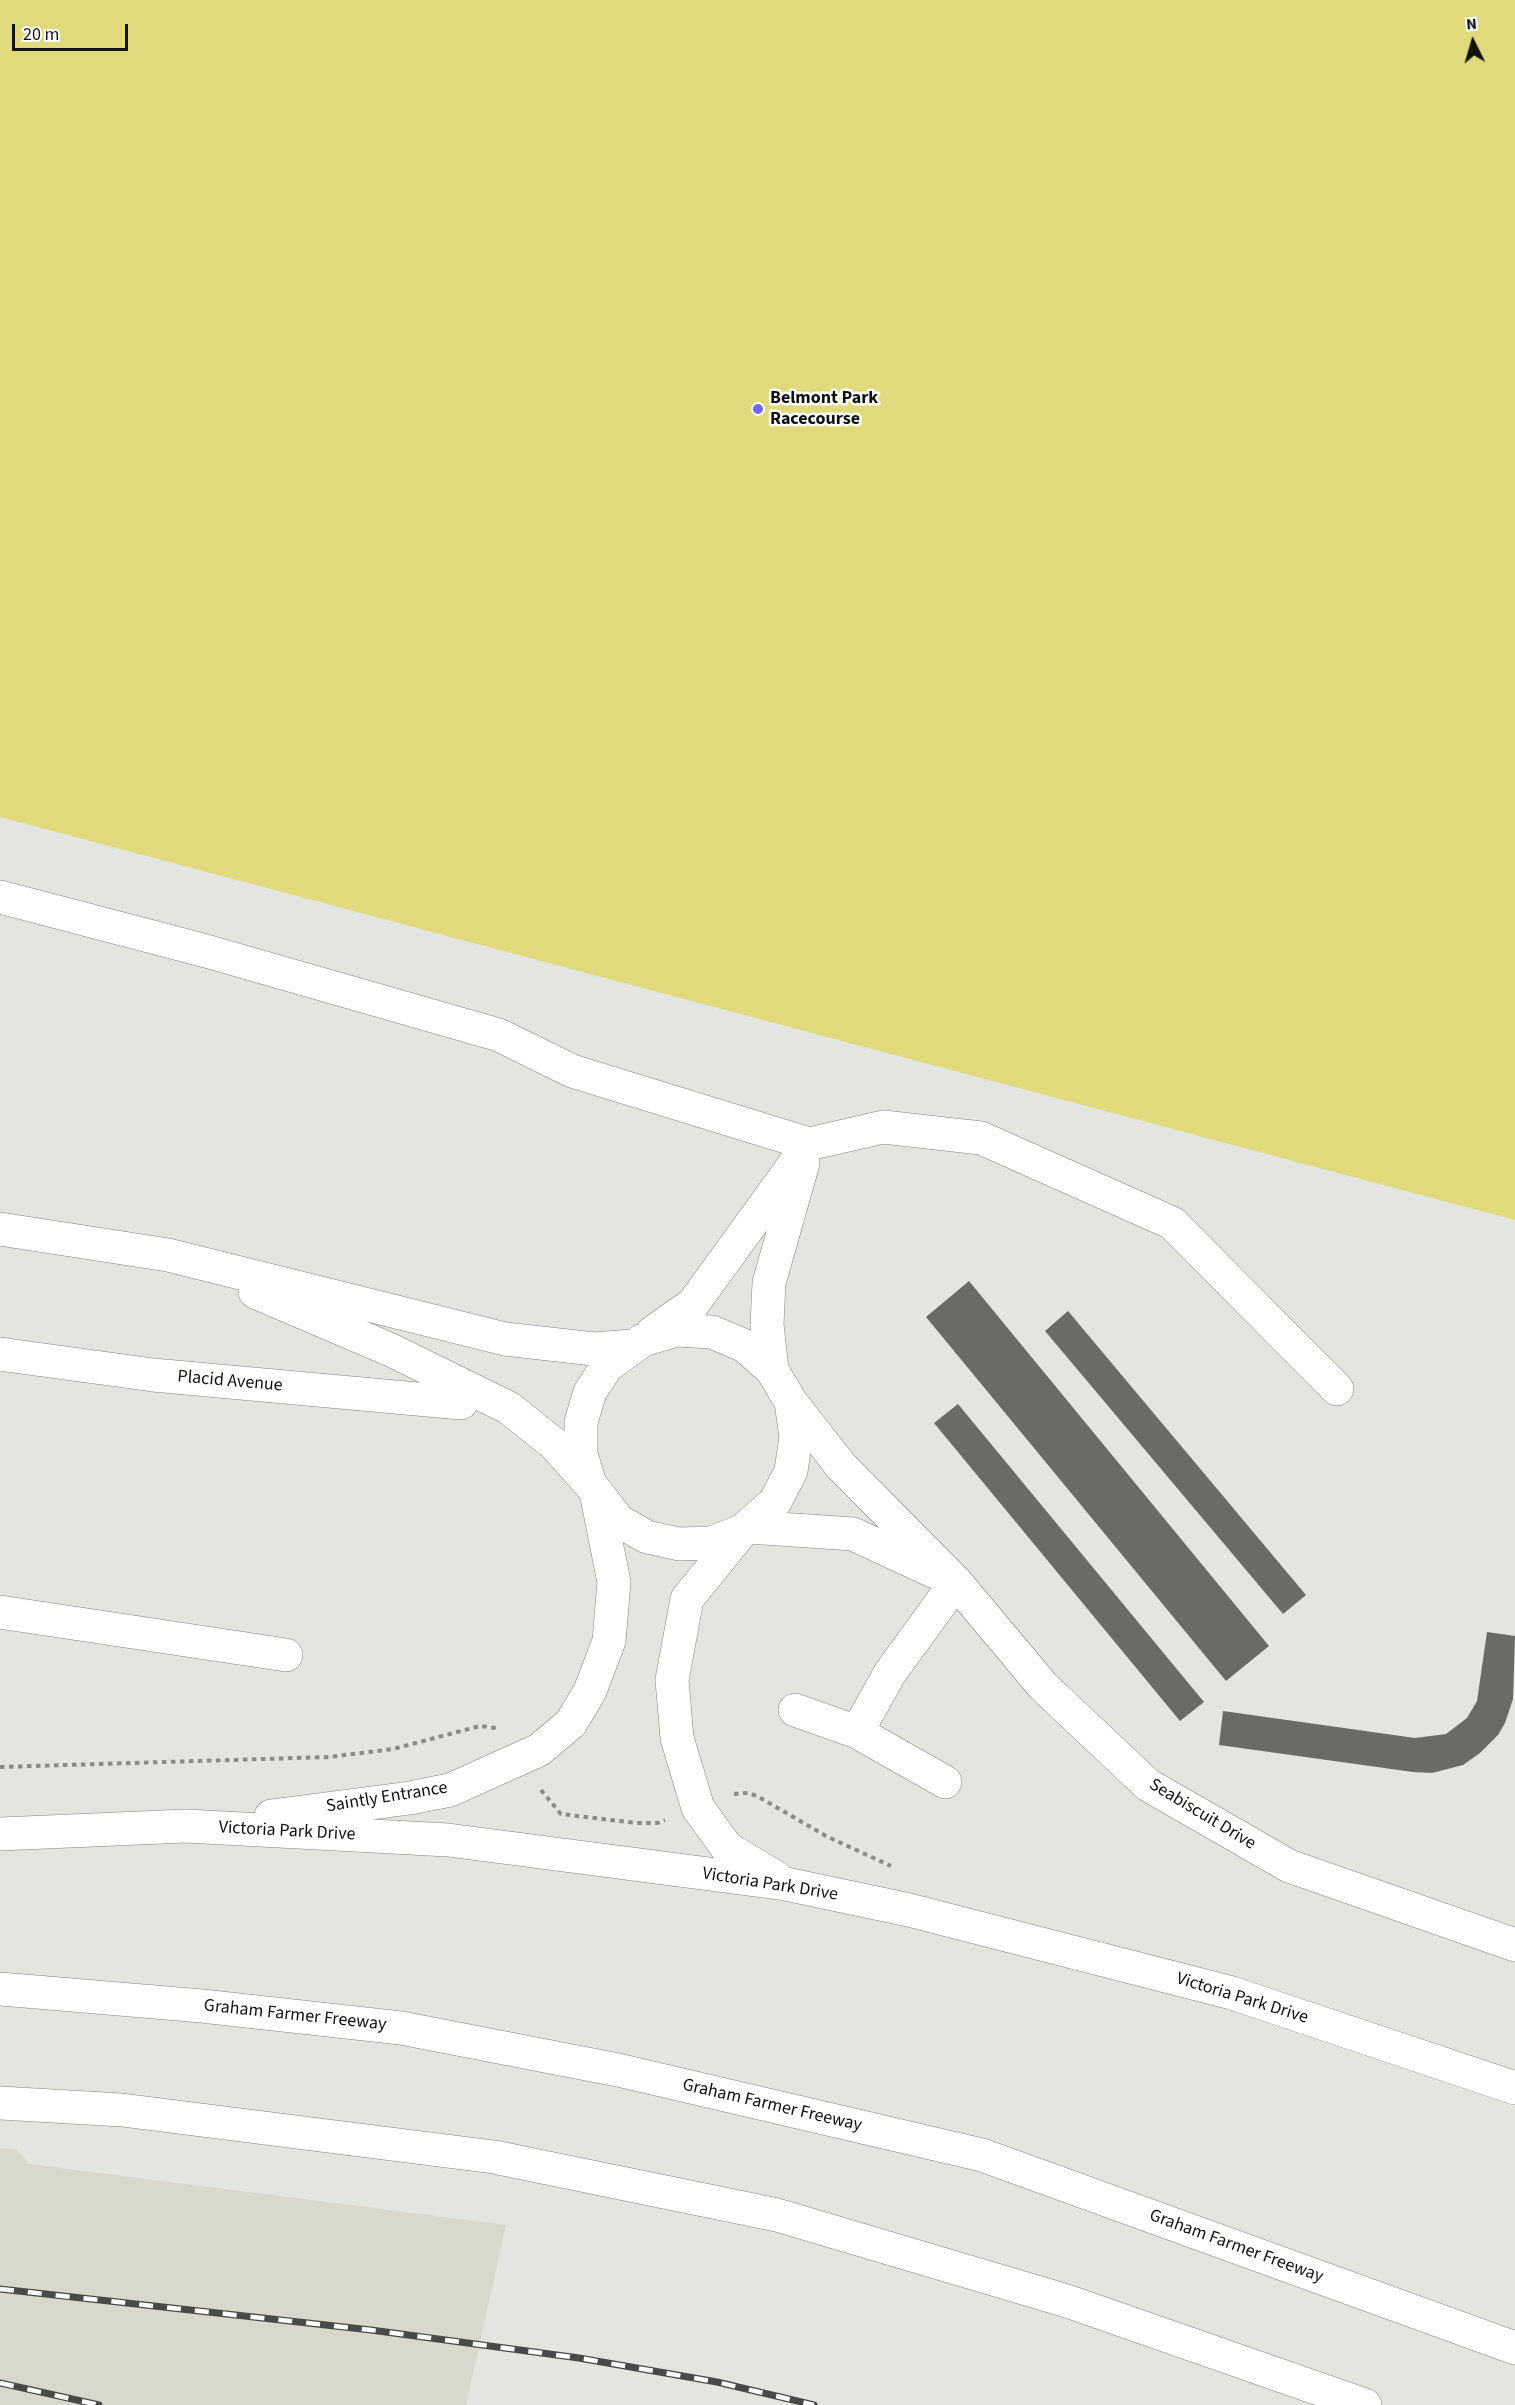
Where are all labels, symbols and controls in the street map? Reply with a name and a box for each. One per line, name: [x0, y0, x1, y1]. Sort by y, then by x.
scale bar: [15, 12, 130, 50]
north arrow: [1443, 12, 1503, 72]
text: N: [1465, 13, 1478, 35]
text: 20 m: [23, 22, 59, 47]
place label: Belmont Park Racecourse: [770, 388, 878, 430]
marker: Belmont Park Racecourse: [751, 402, 765, 416]
street label: Placid Avenue: [176, 1367, 284, 1397]
street label: Seabiscuit Drive: [1145, 1775, 1259, 1855]
street label: Saintly Entrance: [325, 1778, 449, 1818]
street label: Victoria Park Drive: [218, 1818, 356, 1846]
street label: Victoria Park Drive: [701, 1864, 839, 1906]
street label: Victoria Park Drive: [1173, 1969, 1311, 2029]
street label: Graham Farmer Freeway: [203, 1996, 387, 2036]
street label: Graham Farmer Freeway: [680, 2075, 864, 2137]
street label: Graham Farmer Freeway: [1146, 2205, 1326, 2289]

